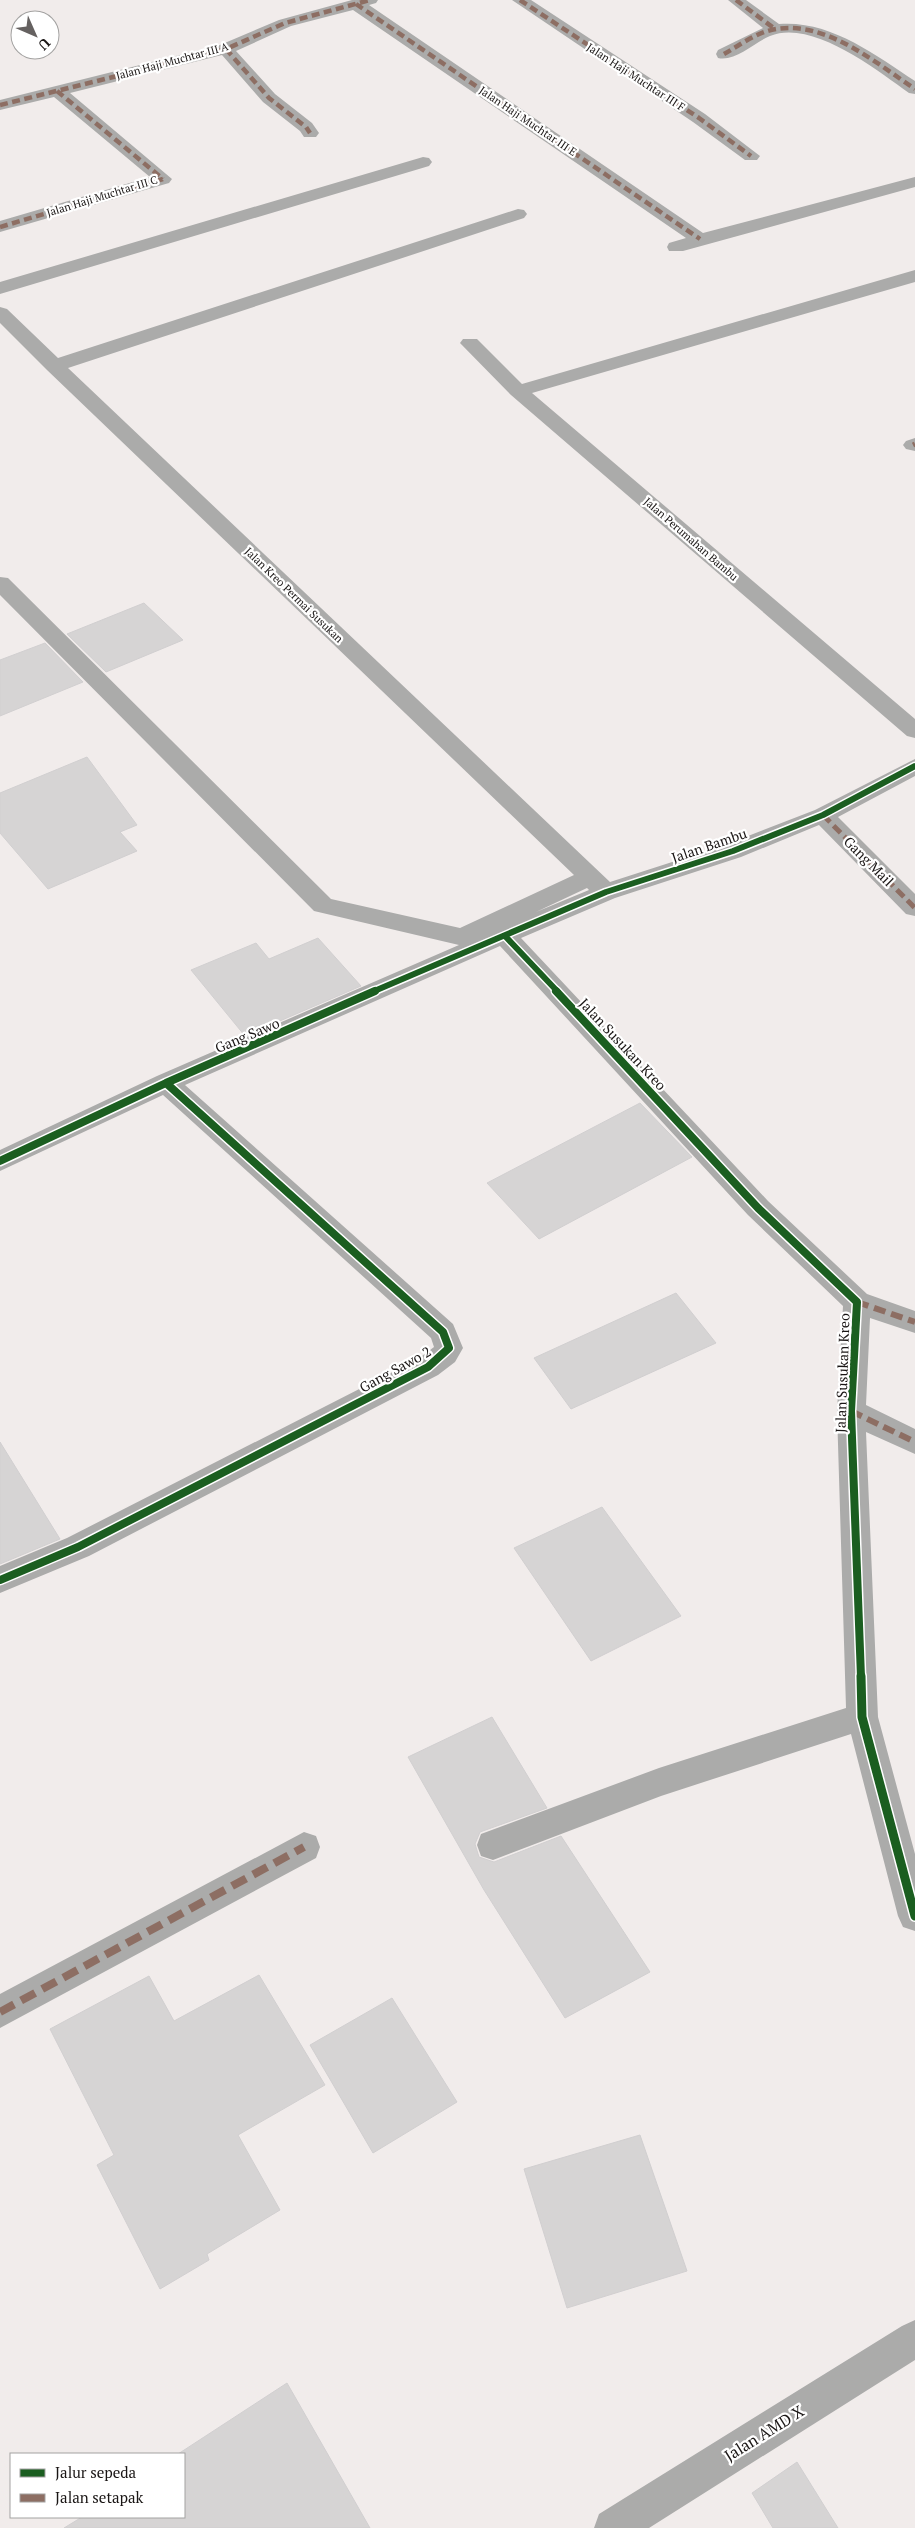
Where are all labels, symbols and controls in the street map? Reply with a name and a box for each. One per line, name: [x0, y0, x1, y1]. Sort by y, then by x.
north arrow: [10, 10, 60, 60]
text: U: [34, 34, 55, 55]
street label: Jalan Haji Muchtar III A: [114, 39, 230, 83]
street label: Jalan Haji Muchtar III F: [584, 40, 688, 114]
street label: Jalan Haji Muchtar III E: [477, 83, 579, 159]
street label: Jalan Haji Muchtar III C: [45, 172, 159, 220]
street label: Jalan Perumahan Bambu: [641, 494, 741, 584]
street label: Jalan Kreo Permai Susukan: [242, 544, 346, 646]
street label: Jalan Bambu: [669, 823, 749, 867]
street label: Gang Mail: [840, 832, 898, 890]
street label: Jalan Susukan Kreo: [575, 994, 671, 1094]
street label: Gang Sawo: [212, 1013, 282, 1057]
street label: Jalan Susukan Kreo: [830, 1313, 854, 1433]
street label: Gang Sawo 2: [356, 1342, 434, 1396]
street label: Jalan AMD X: [720, 2400, 808, 2466]
legend: [10, 2453, 185, 2518]
text: Jalur sepeda: [55, 2462, 137, 2482]
text: Jalan setapak: [55, 2487, 144, 2507]

